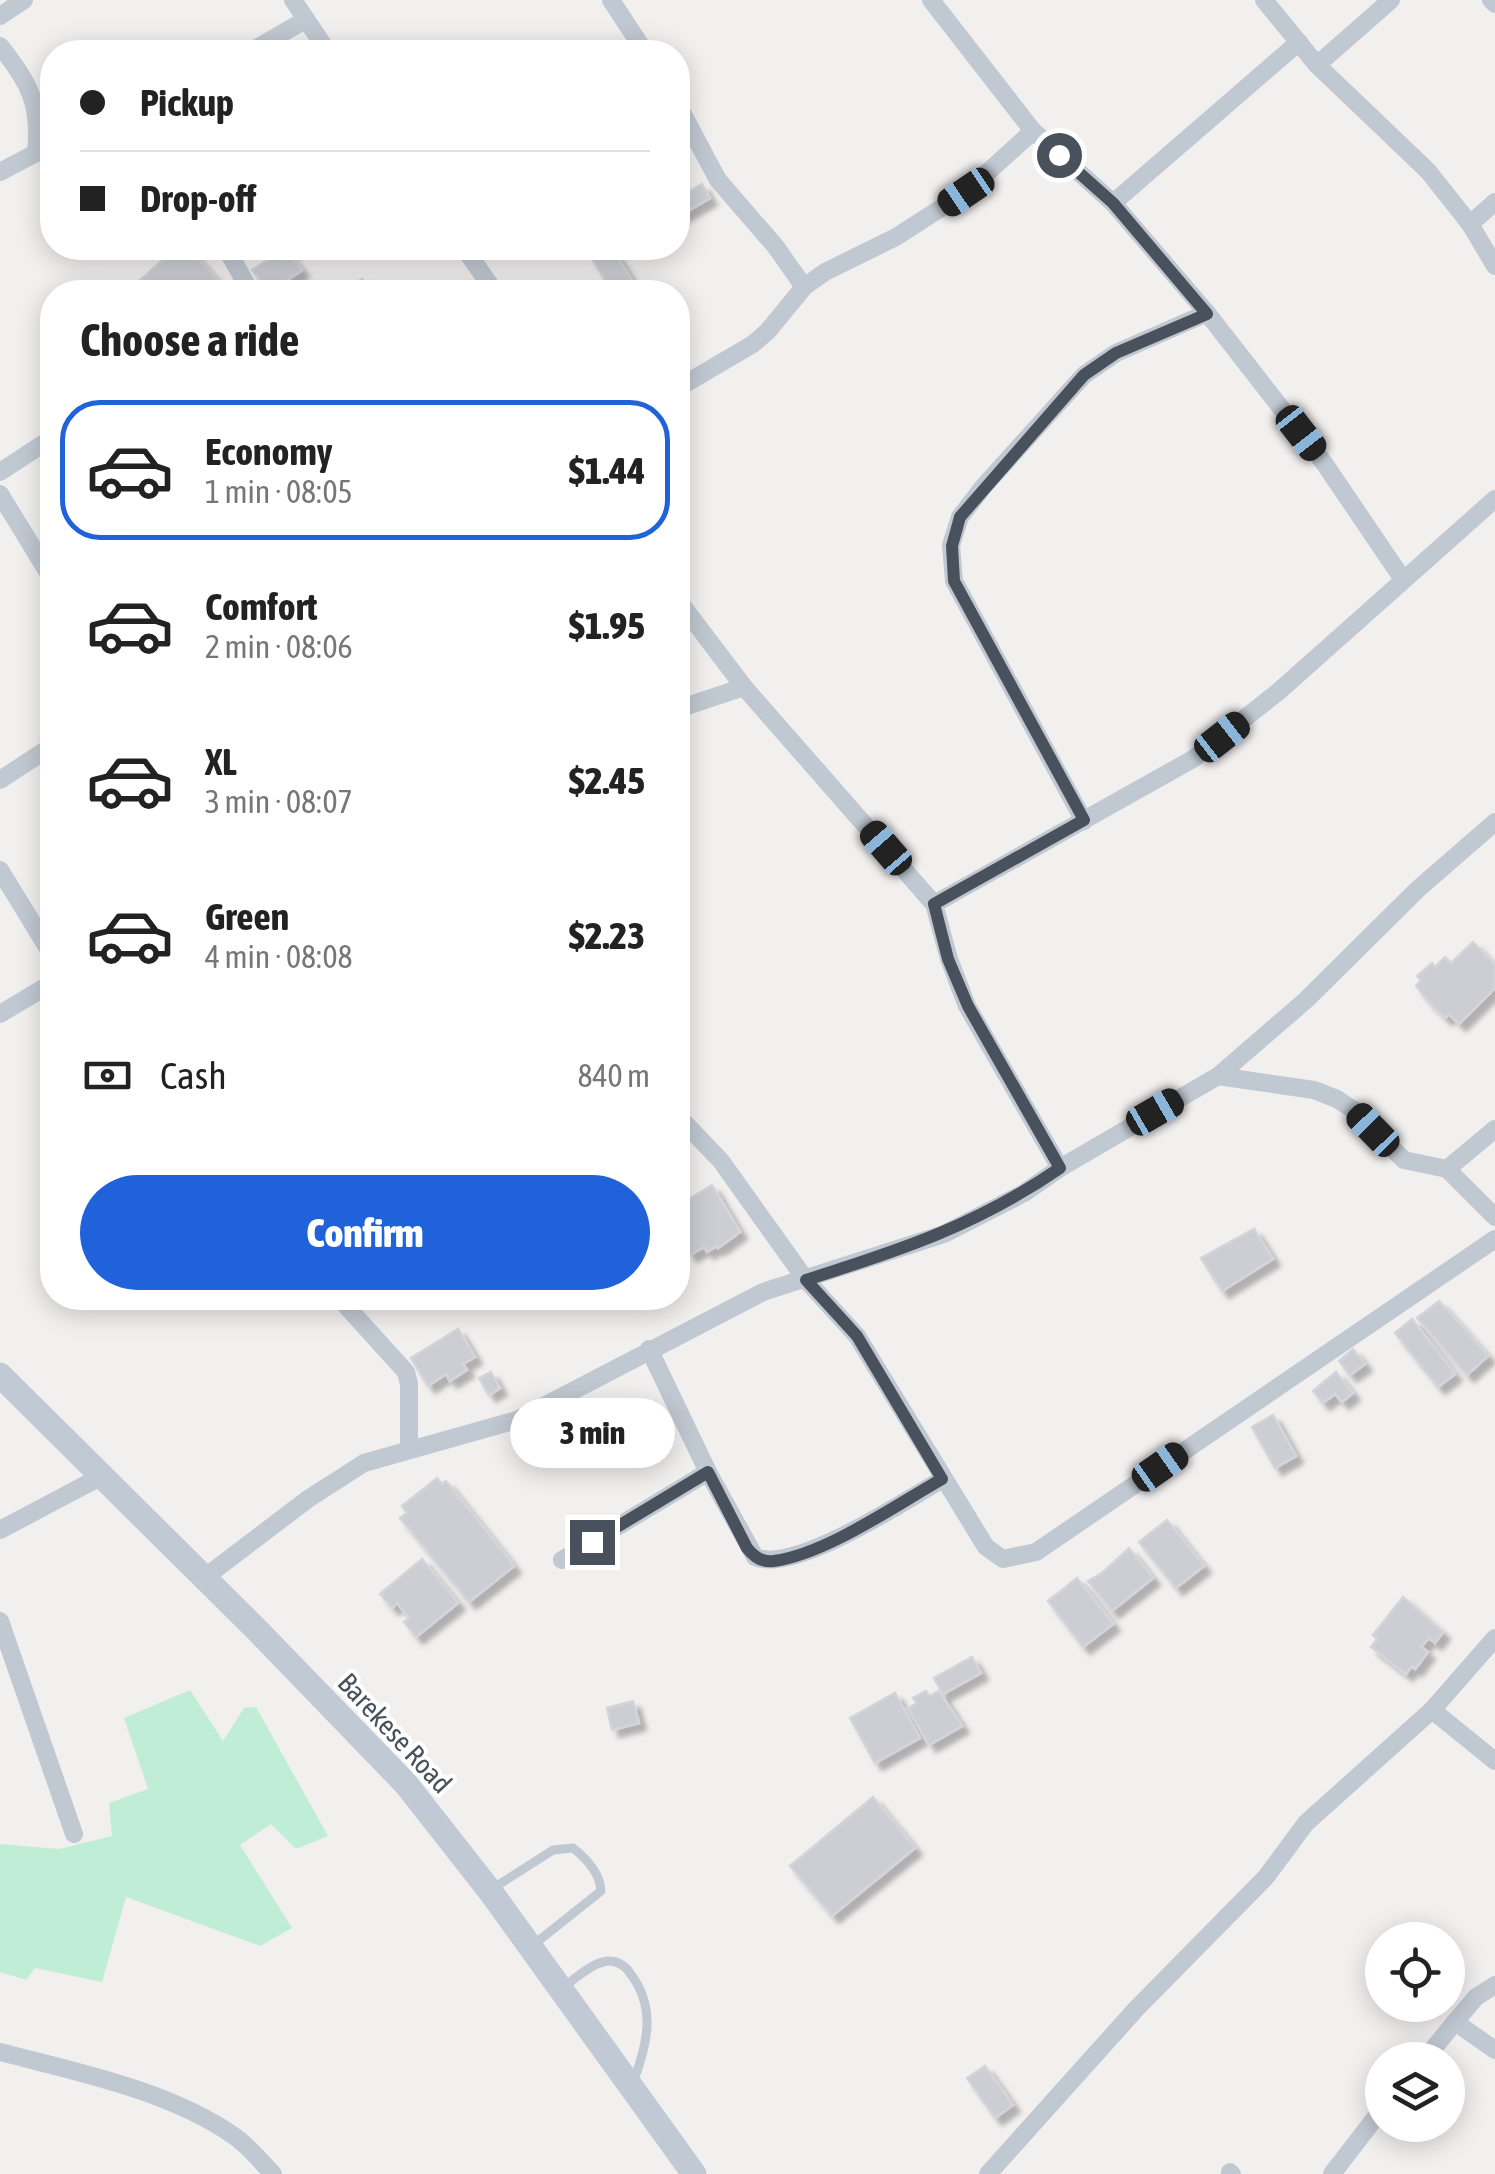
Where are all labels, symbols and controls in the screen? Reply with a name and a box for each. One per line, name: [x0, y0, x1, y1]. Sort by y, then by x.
text: Pickup: [140, 81, 234, 124]
route start: [1037, 133, 1082, 178]
car: [933, 163, 999, 221]
text: Drop-off: [140, 177, 256, 220]
text: Choose a ride: [80, 314, 299, 366]
car: [1271, 400, 1331, 466]
icon: car: [85, 425, 175, 515]
text: Economy: [205, 430, 332, 473]
text: $1.44: [569, 449, 645, 492]
text: 1 min · 08:05: [205, 473, 352, 510]
icon: car: [85, 580, 175, 670]
text: Comfort: [205, 585, 317, 628]
text: $1.95: [569, 604, 645, 647]
text: 2 min · 08:06: [205, 628, 352, 665]
car: [1189, 707, 1255, 767]
icon: car: [85, 735, 175, 825]
text: XL: [205, 740, 237, 783]
text: $2.45: [569, 759, 645, 802]
text: 3 min · 08:07: [205, 783, 352, 820]
car: [855, 816, 917, 880]
icon: car: [85, 890, 175, 980]
text: Green: [205, 895, 289, 938]
text: $2.23: [569, 914, 645, 957]
text: 4 min · 08:08: [205, 938, 352, 975]
icon: cash: [80, 1048, 135, 1103]
text: Cash: [160, 1054, 227, 1097]
text: 840 m: [577, 1057, 650, 1094]
car: [1122, 1084, 1188, 1140]
car: [1341, 1098, 1405, 1162]
button: Confirm: [80, 1175, 650, 1290]
callout: 3 min: [510, 1397, 674, 1467]
text: 3 min: [560, 1414, 625, 1451]
car: [1127, 1438, 1193, 1496]
route end: [570, 1520, 615, 1565]
street label: Barekese Road: [332, 1667, 458, 1799]
map controls: [1365, 1922, 1465, 2142]
button: locate: [1365, 1922, 1465, 2022]
button: layers: [1365, 2042, 1465, 2142]

